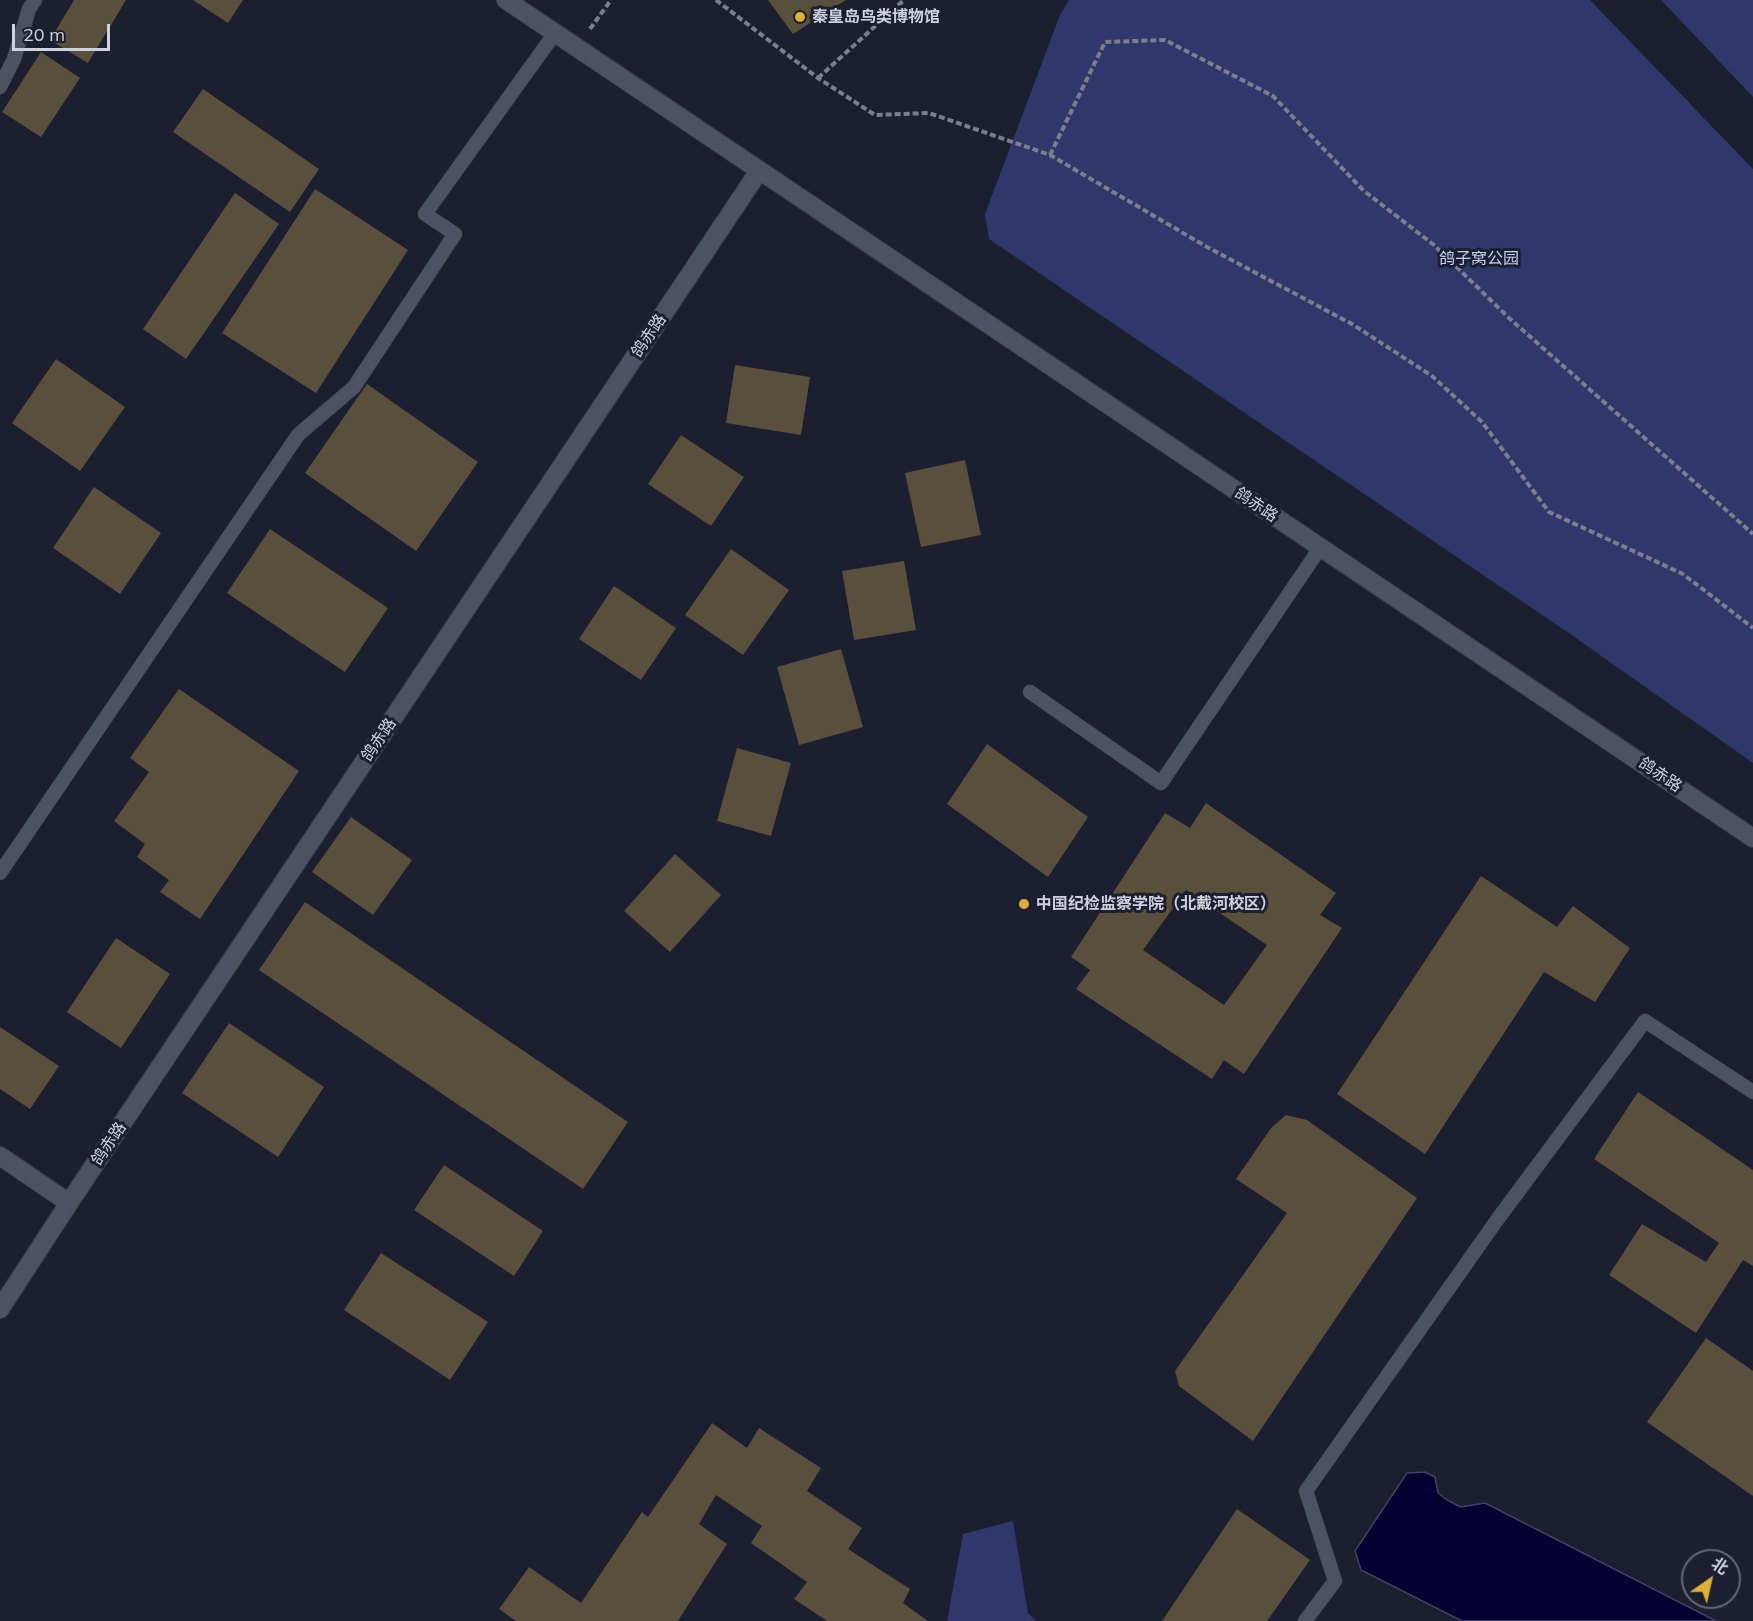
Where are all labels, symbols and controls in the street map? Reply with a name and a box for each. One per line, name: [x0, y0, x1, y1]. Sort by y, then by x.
place label: 秦皇岛鸟类博物馆: [812, 7, 940, 27]
marker: 秦皇岛鸟类博物馆: [793, 10, 807, 24]
scale bar: [15, 12, 112, 50]
text: 20 m: [23, 23, 65, 46]
park label: 鸽子窝公园: [1439, 249, 1519, 269]
street label: 鸽赤路: [628, 311, 670, 361]
street label: 鸽赤路: [1231, 484, 1281, 526]
street label: 鸽赤路: [358, 715, 400, 765]
street label: 鸽赤路: [1635, 754, 1685, 796]
place label: 中国纪检监察学院（北戴河校区）: [1036, 894, 1276, 914]
marker: 中国纪检监察学院（北戴河校区）: [1017, 897, 1031, 911]
street label: 鸽赤路: [88, 1119, 130, 1169]
north arrow: [1681, 1549, 1741, 1609]
text: 北: [1708, 1553, 1732, 1578]

